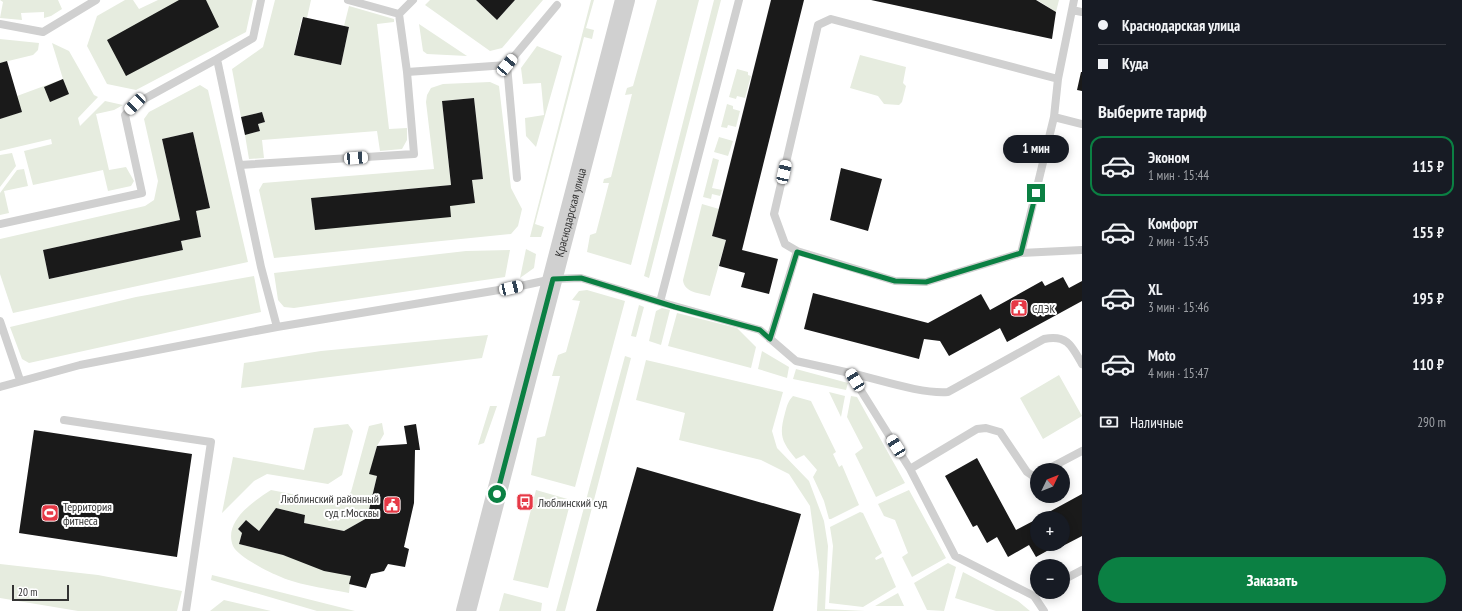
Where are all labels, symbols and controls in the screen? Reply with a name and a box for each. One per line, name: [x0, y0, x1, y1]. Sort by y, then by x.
text: Краснодарская улица: [1122, 16, 1240, 35]
car: [495, 52, 519, 78]
text: Куда: [1122, 54, 1149, 73]
car: [122, 91, 148, 117]
text: Выберите тариф: [1098, 100, 1207, 123]
callout: 1 мин: [1003, 135, 1069, 163]
text: 1 мин: [1022, 140, 1050, 157]
icon: car: [1100, 148, 1136, 184]
text: Эконом: [1148, 148, 1189, 167]
car: [344, 151, 368, 165]
text: 115 ₽: [1412, 157, 1444, 176]
car: [775, 159, 793, 185]
street label: Краснодарская улица: [551, 166, 589, 258]
text: 1 мин · 15:44: [1148, 167, 1209, 184]
route end: [1027, 184, 1045, 202]
icon: car: [1100, 214, 1136, 250]
text: Комфорт: [1148, 214, 1198, 233]
text: 155 ₽: [1412, 223, 1444, 242]
text: 2 мин · 15:45: [1148, 233, 1209, 250]
car: [498, 279, 524, 297]
icon: car: [1100, 280, 1136, 316]
text: XL: [1148, 280, 1162, 299]
text: 195 ₽: [1412, 289, 1444, 308]
public building icon: СДЭК: [1009, 298, 1029, 318]
text: 3 мин · 15:46: [1148, 299, 1209, 316]
place label: СДЭК: [1032, 301, 1055, 316]
icon: car: [1100, 346, 1136, 382]
text: Moto: [1148, 346, 1176, 365]
text: 110 ₽: [1412, 355, 1444, 374]
text: 4 мин · 15:47: [1148, 365, 1209, 382]
car: [844, 367, 866, 393]
icon: cash: [1098, 411, 1120, 433]
text: Наличные: [1130, 413, 1183, 432]
text: 290 m: [1417, 414, 1446, 431]
car: [885, 433, 907, 459]
north arrow: [1030, 463, 1070, 503]
map controls: [1030, 463, 1070, 599]
route start: [488, 485, 506, 503]
place label: Люблинский районный суд г.Москвы: [280, 491, 379, 520]
bus stop icon: Люблинский суд: [515, 492, 535, 512]
public building icon: Люблинский районный суд г.Москвы: [382, 495, 402, 515]
place label: Люблинский суд: [537, 495, 608, 510]
place label: Территория фитнеса: [63, 499, 112, 528]
sports icon: Территория фитнеса: [40, 503, 60, 523]
button: +: [1030, 511, 1070, 551]
button: Заказать: [1098, 557, 1446, 603]
button: −: [1030, 559, 1070, 599]
scale bar: [12, 583, 69, 602]
text: 20 m: [18, 585, 37, 599]

